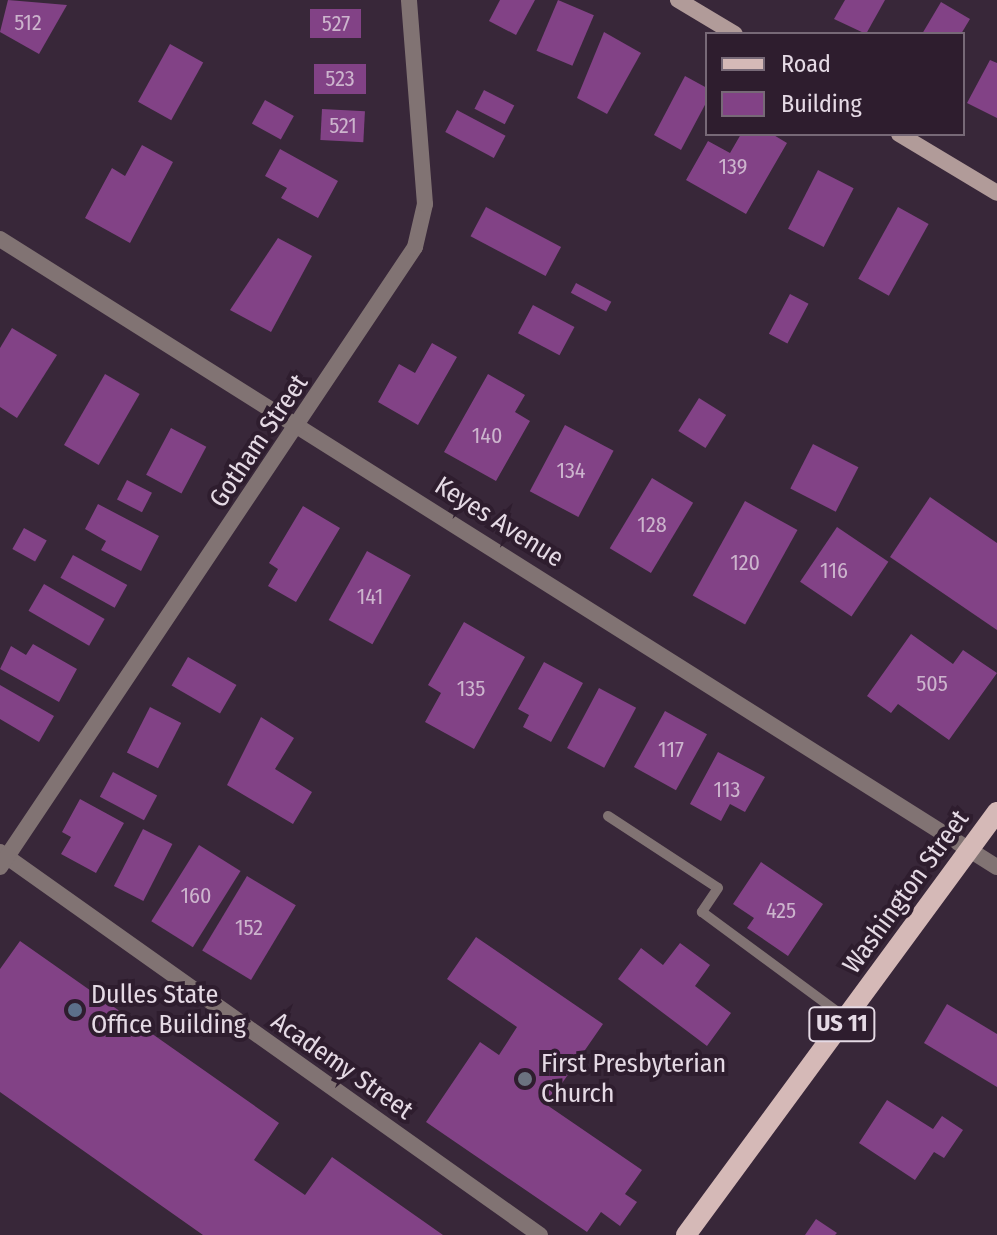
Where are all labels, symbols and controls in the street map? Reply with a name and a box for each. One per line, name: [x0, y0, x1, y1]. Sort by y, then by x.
house number: 512: [14, 10, 42, 36]
house number: 527: [322, 11, 350, 37]
legend: [705, 32, 965, 136]
text: Road: [781, 50, 831, 78]
house number: 523: [325, 66, 355, 92]
text: Building: [781, 90, 862, 118]
house number: 521: [329, 113, 357, 139]
house number: 139: [719, 154, 747, 180]
street label: Gotham Street: [203, 369, 315, 513]
house number: 140: [472, 423, 502, 449]
house number: 134: [556, 458, 586, 484]
street label: Keyes Avenue: [429, 470, 569, 574]
house number: 128: [637, 512, 667, 538]
house number: 120: [730, 550, 760, 576]
house number: 116: [820, 558, 848, 584]
house number: 141: [357, 584, 383, 610]
house number: 505: [916, 671, 948, 697]
house number: 135: [457, 676, 485, 702]
house number: 117: [658, 737, 684, 763]
house number: 113: [714, 777, 740, 803]
street label: Washington Street: [836, 804, 976, 980]
house number: 160: [181, 883, 211, 909]
house number: 425: [766, 898, 796, 924]
house number: 152: [235, 915, 263, 941]
place label: Dulles State Office Building: [91, 979, 246, 1040]
marker: Dulles State Office Building: [66, 1001, 84, 1019]
road number: US 11: [808, 1004, 876, 1044]
street label: Academy Street: [265, 1006, 419, 1126]
place label: First Presbyterian Church: [541, 1048, 726, 1110]
marker: First Presbyterian Church: [516, 1070, 534, 1088]

